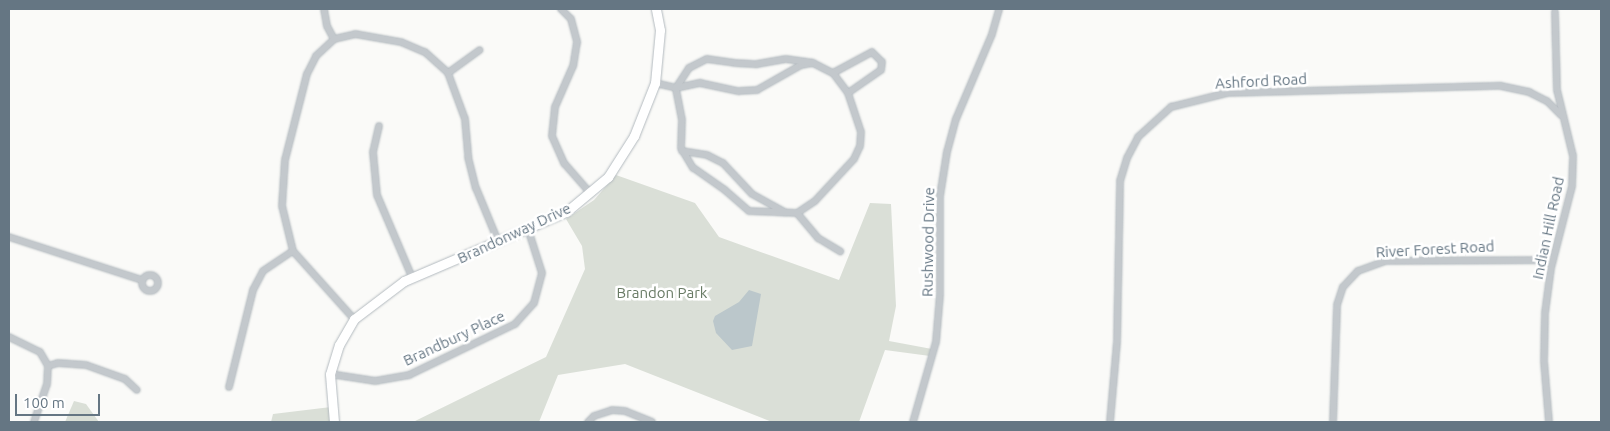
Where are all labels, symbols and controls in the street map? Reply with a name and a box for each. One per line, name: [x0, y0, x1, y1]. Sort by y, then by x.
street label: Ashford Road: [1215, 70, 1307, 92]
street label: Indian Hill Road: [1528, 175, 1568, 281]
street label: Rushwood Drive: [918, 187, 938, 297]
street label: Brandonway Drive: [454, 199, 574, 267]
street label: River Forest Road: [1375, 237, 1495, 261]
park label: Brandon Park: [617, 284, 707, 302]
street label: Brandbury Place: [400, 307, 508, 369]
scale bar: [18, 384, 102, 416]
text: 100 m: [23, 394, 65, 411]

